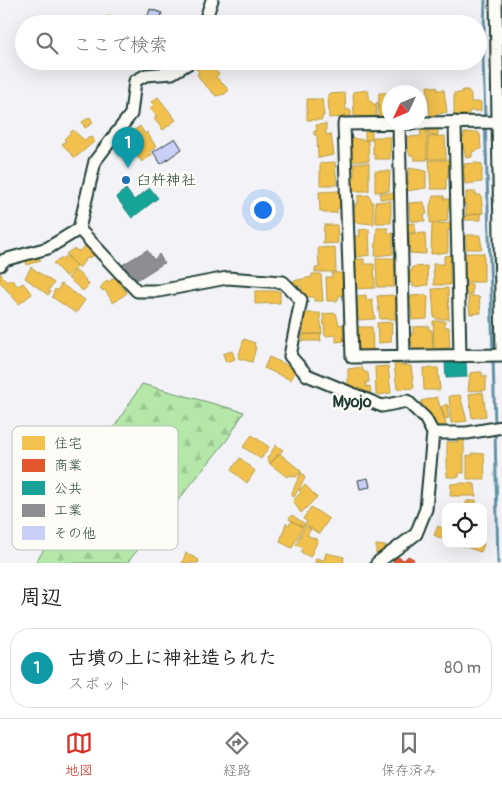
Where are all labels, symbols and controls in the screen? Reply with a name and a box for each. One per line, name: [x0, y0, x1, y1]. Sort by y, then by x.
search box: [15, 15, 487, 70]
icon: search: [33, 29, 61, 57]
text: ここで検索: [73, 33, 168, 57]
north arrow: [382, 85, 427, 130]
pin: 1: [112, 127, 144, 168]
place label: 臼杵神社: [136, 171, 196, 190]
marker: 臼杵神社: [120, 174, 132, 186]
your location: [250, 197, 276, 223]
district label: Myojo: [332, 392, 372, 412]
legend: [12, 426, 178, 550]
text: 住宅: [54, 435, 82, 452]
text: 商業: [54, 457, 82, 474]
text: 公共: [54, 480, 82, 497]
text: 工業: [54, 502, 82, 519]
map controls: [442, 503, 487, 548]
button: locate: [442, 503, 487, 548]
text: その他: [54, 525, 96, 542]
text: 周辺: [20, 584, 62, 611]
text: 古墳の上に神社造られた: [68, 646, 277, 670]
text: 1: [34, 658, 40, 678]
text: 80 m: [444, 658, 481, 678]
text: スポット: [68, 674, 132, 694]
tab: 地図: [65, 729, 93, 779]
tab: 経路: [223, 729, 251, 779]
tab: 保存済み: [381, 729, 437, 779]

